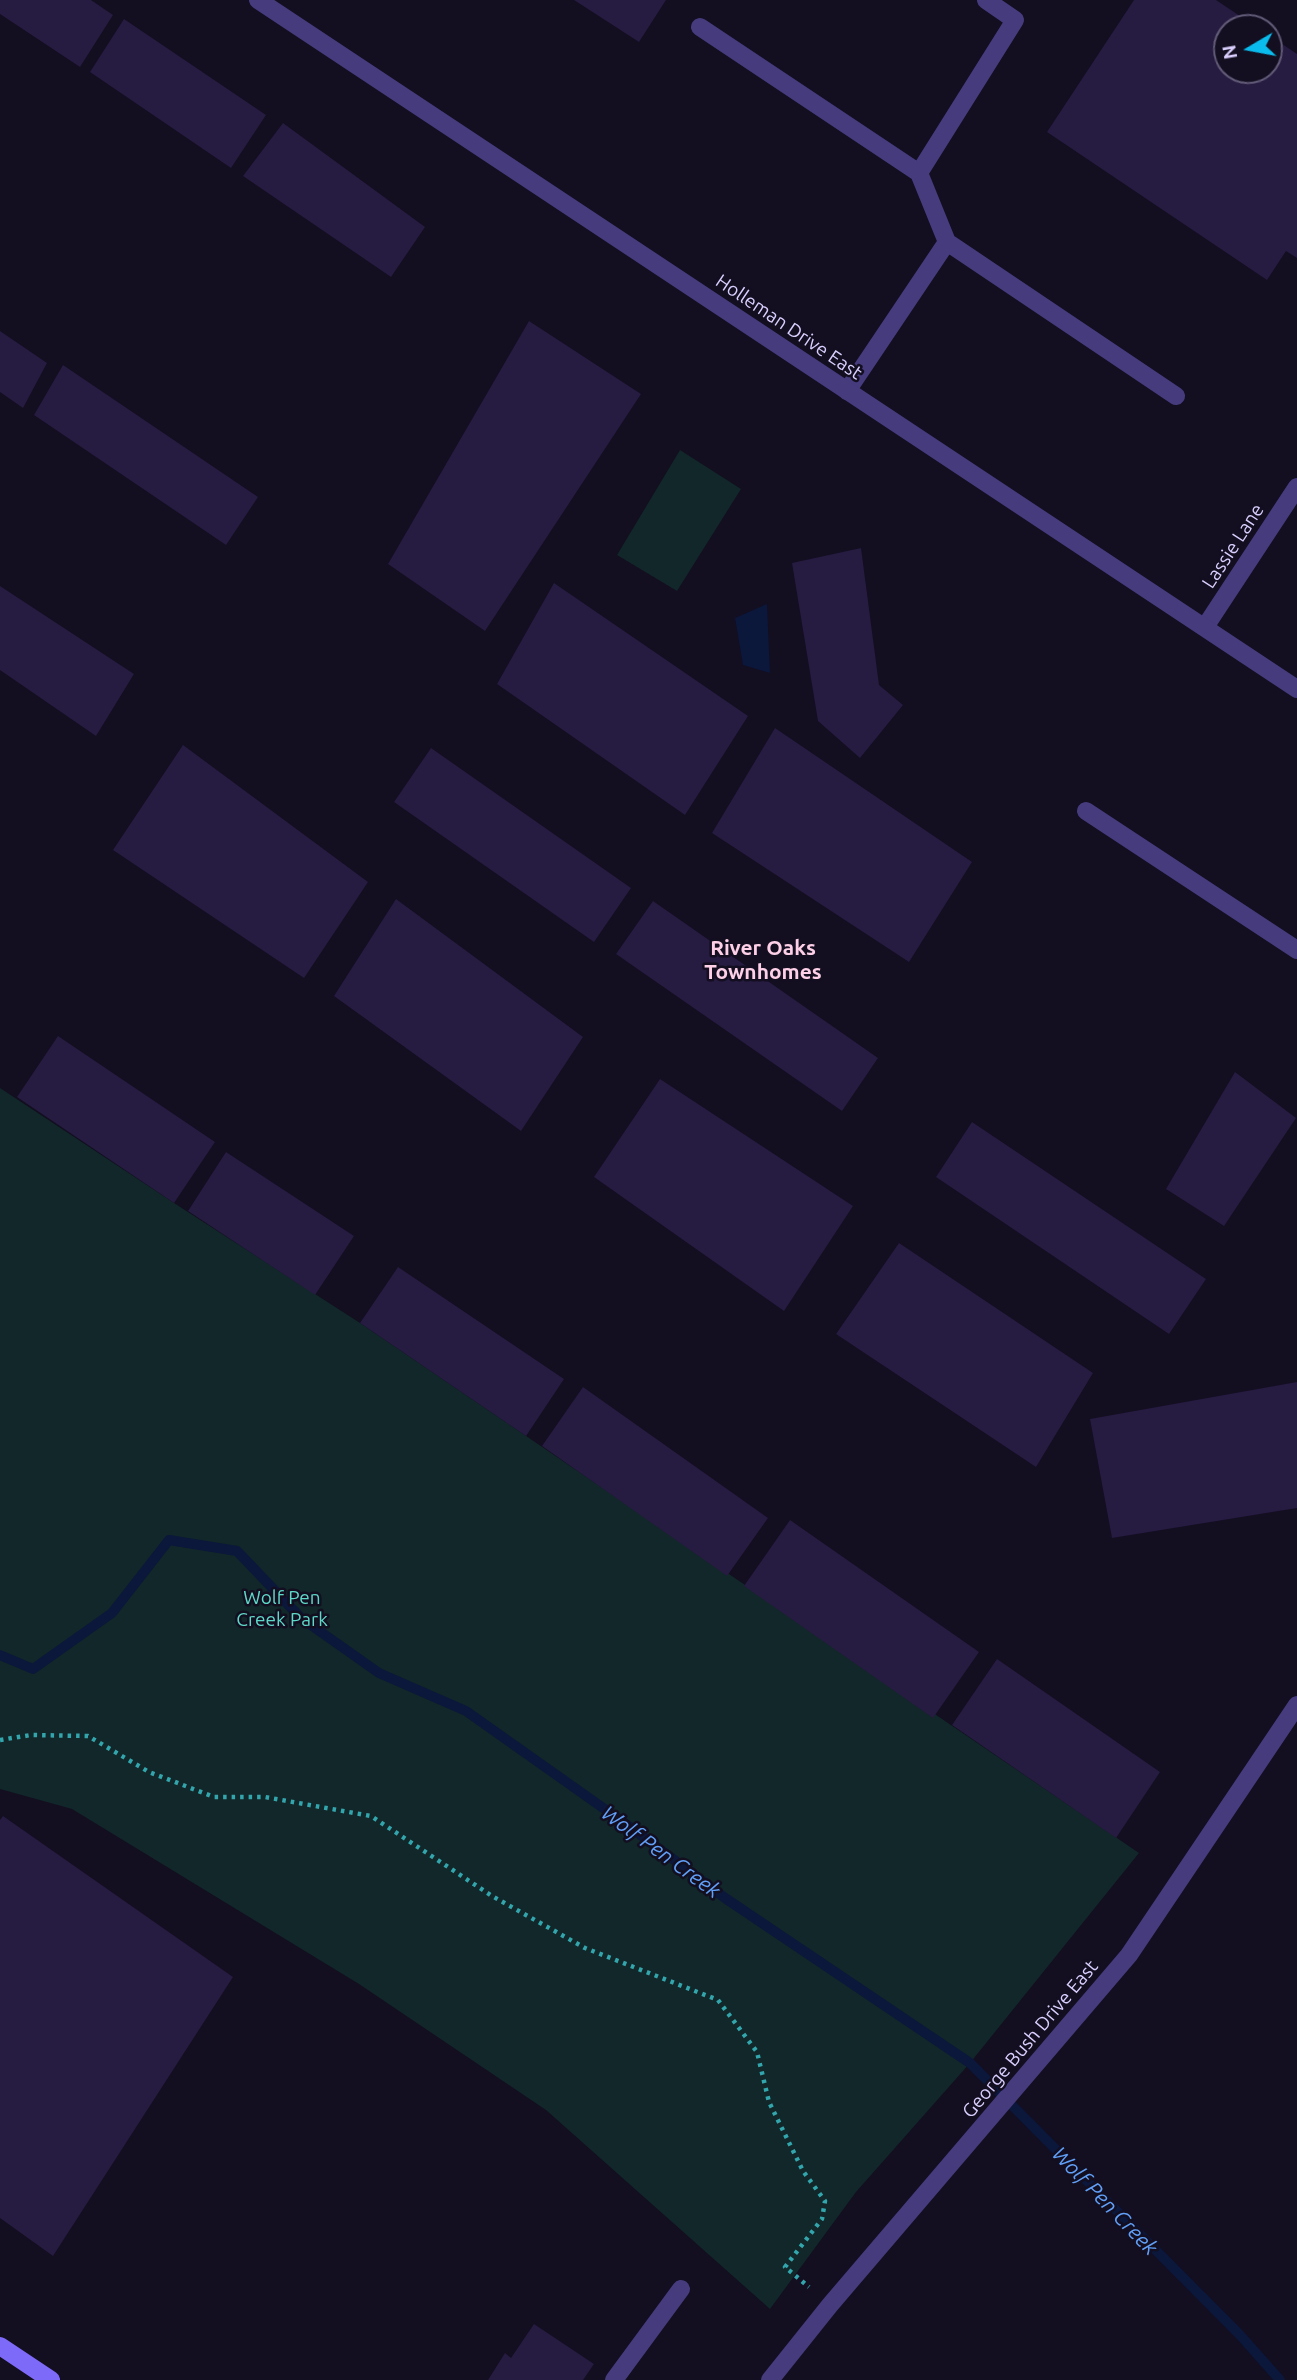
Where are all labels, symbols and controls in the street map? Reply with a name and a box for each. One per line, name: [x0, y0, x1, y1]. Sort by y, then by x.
north arrow: [1213, 14, 1283, 84]
text: N: [1217, 43, 1241, 61]
street label: Holleman Drive East: [712, 270, 866, 384]
street label: Lassie Lane: [1197, 499, 1269, 593]
district label: River Oaks Townhomes: [704, 935, 822, 985]
park label: Wolf Pen Creek Park: [236, 1587, 328, 1631]
water label: Wolf Pen Creek: [597, 1800, 725, 1904]
street label: George Bush Drive East: [957, 1955, 1103, 2123]
water label: Wolf Pen Creek: [1047, 2142, 1163, 2260]

